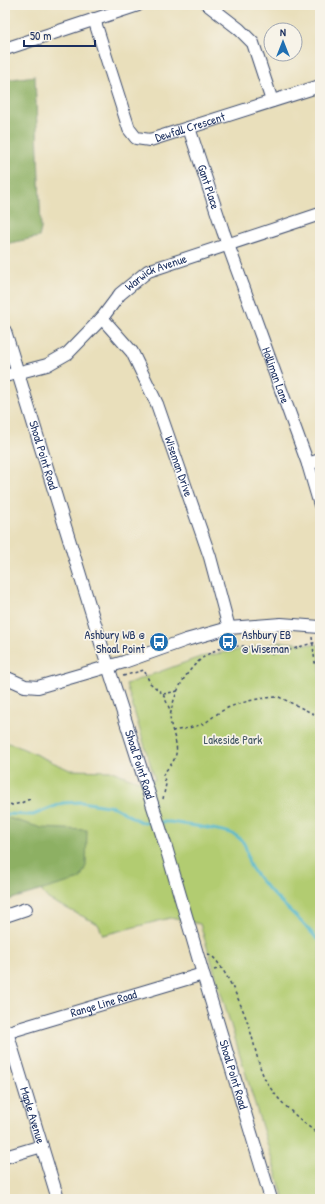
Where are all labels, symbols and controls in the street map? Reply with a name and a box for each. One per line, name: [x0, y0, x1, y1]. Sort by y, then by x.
scale bar: [24, 22, 95, 48]
north arrow: [263, 22, 303, 62]
text: N: [280, 25, 286, 39]
text: 50 m: [30, 27, 51, 44]
street label: Dewfall Crescent: [153, 107, 228, 146]
street label: Gant Place: [194, 162, 224, 211]
street label: Warwick Avenue: [121, 250, 189, 295]
street label: Holliman Lane: [258, 345, 294, 406]
street label: Shoal Point Road: [25, 418, 62, 492]
street label: Wiseman Drive: [161, 434, 198, 499]
place label: Ashbury WB @ Shoal Point: [84, 626, 146, 657]
place label: Ashbury EB @ Wiseman: [242, 626, 291, 657]
bus stop icon: Ashbury WB @ Shoal Point: [148, 631, 170, 653]
bus stop icon: Ashbury EB @ Wiseman: [217, 631, 239, 653]
street label: Shoal Point Road: [121, 728, 159, 801]
park label: Lakeside Park: [204, 731, 262, 748]
street label: Range Line Road: [68, 985, 139, 1021]
street label: Shoal Point Road: [215, 1038, 252, 1112]
street label: Maple Avenue: [16, 1085, 50, 1146]

